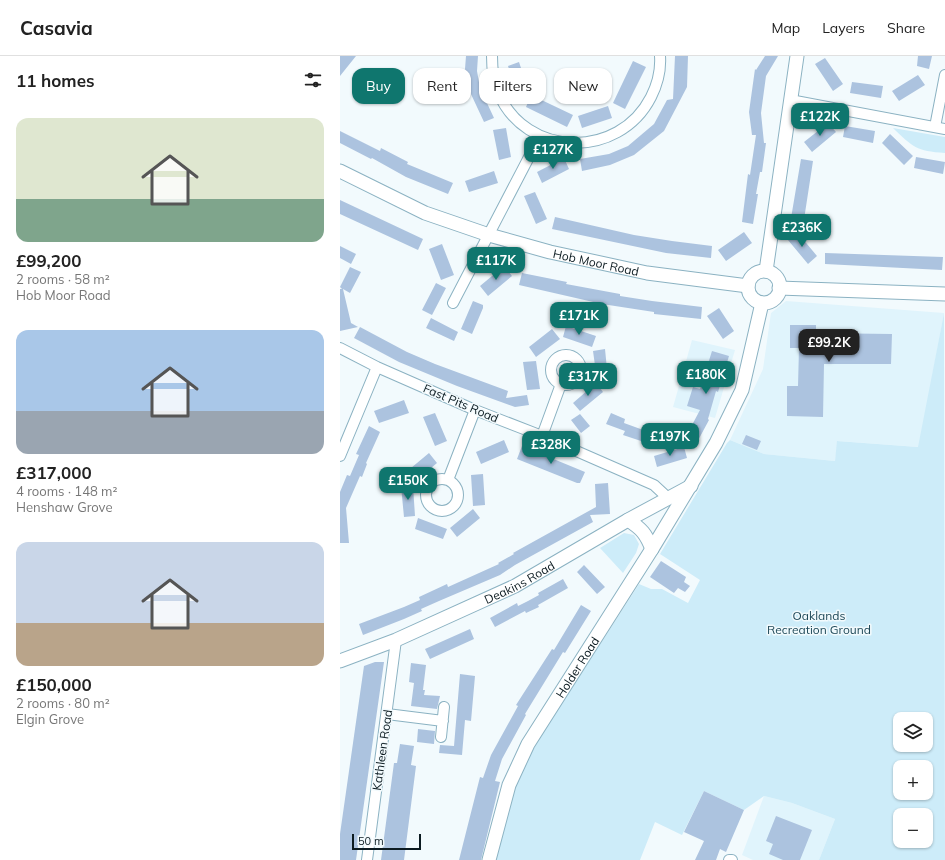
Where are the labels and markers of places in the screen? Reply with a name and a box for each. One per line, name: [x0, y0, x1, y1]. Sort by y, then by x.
pin: £122K: [792, 103, 848, 137]
pin: £127K: [525, 136, 581, 170]
pin: £236K: [774, 214, 830, 248]
pin: £117K: [468, 247, 524, 281]
pin: £171K: [551, 302, 607, 336]
pin: £99.2K: [796, 329, 862, 363]
pin: £180K: [678, 361, 734, 395]
pin: £317K: [560, 363, 616, 397]
pin: £197K: [642, 423, 698, 457]
pin: £328K: [523, 431, 579, 465]
pin: £150K: [380, 467, 436, 501]

